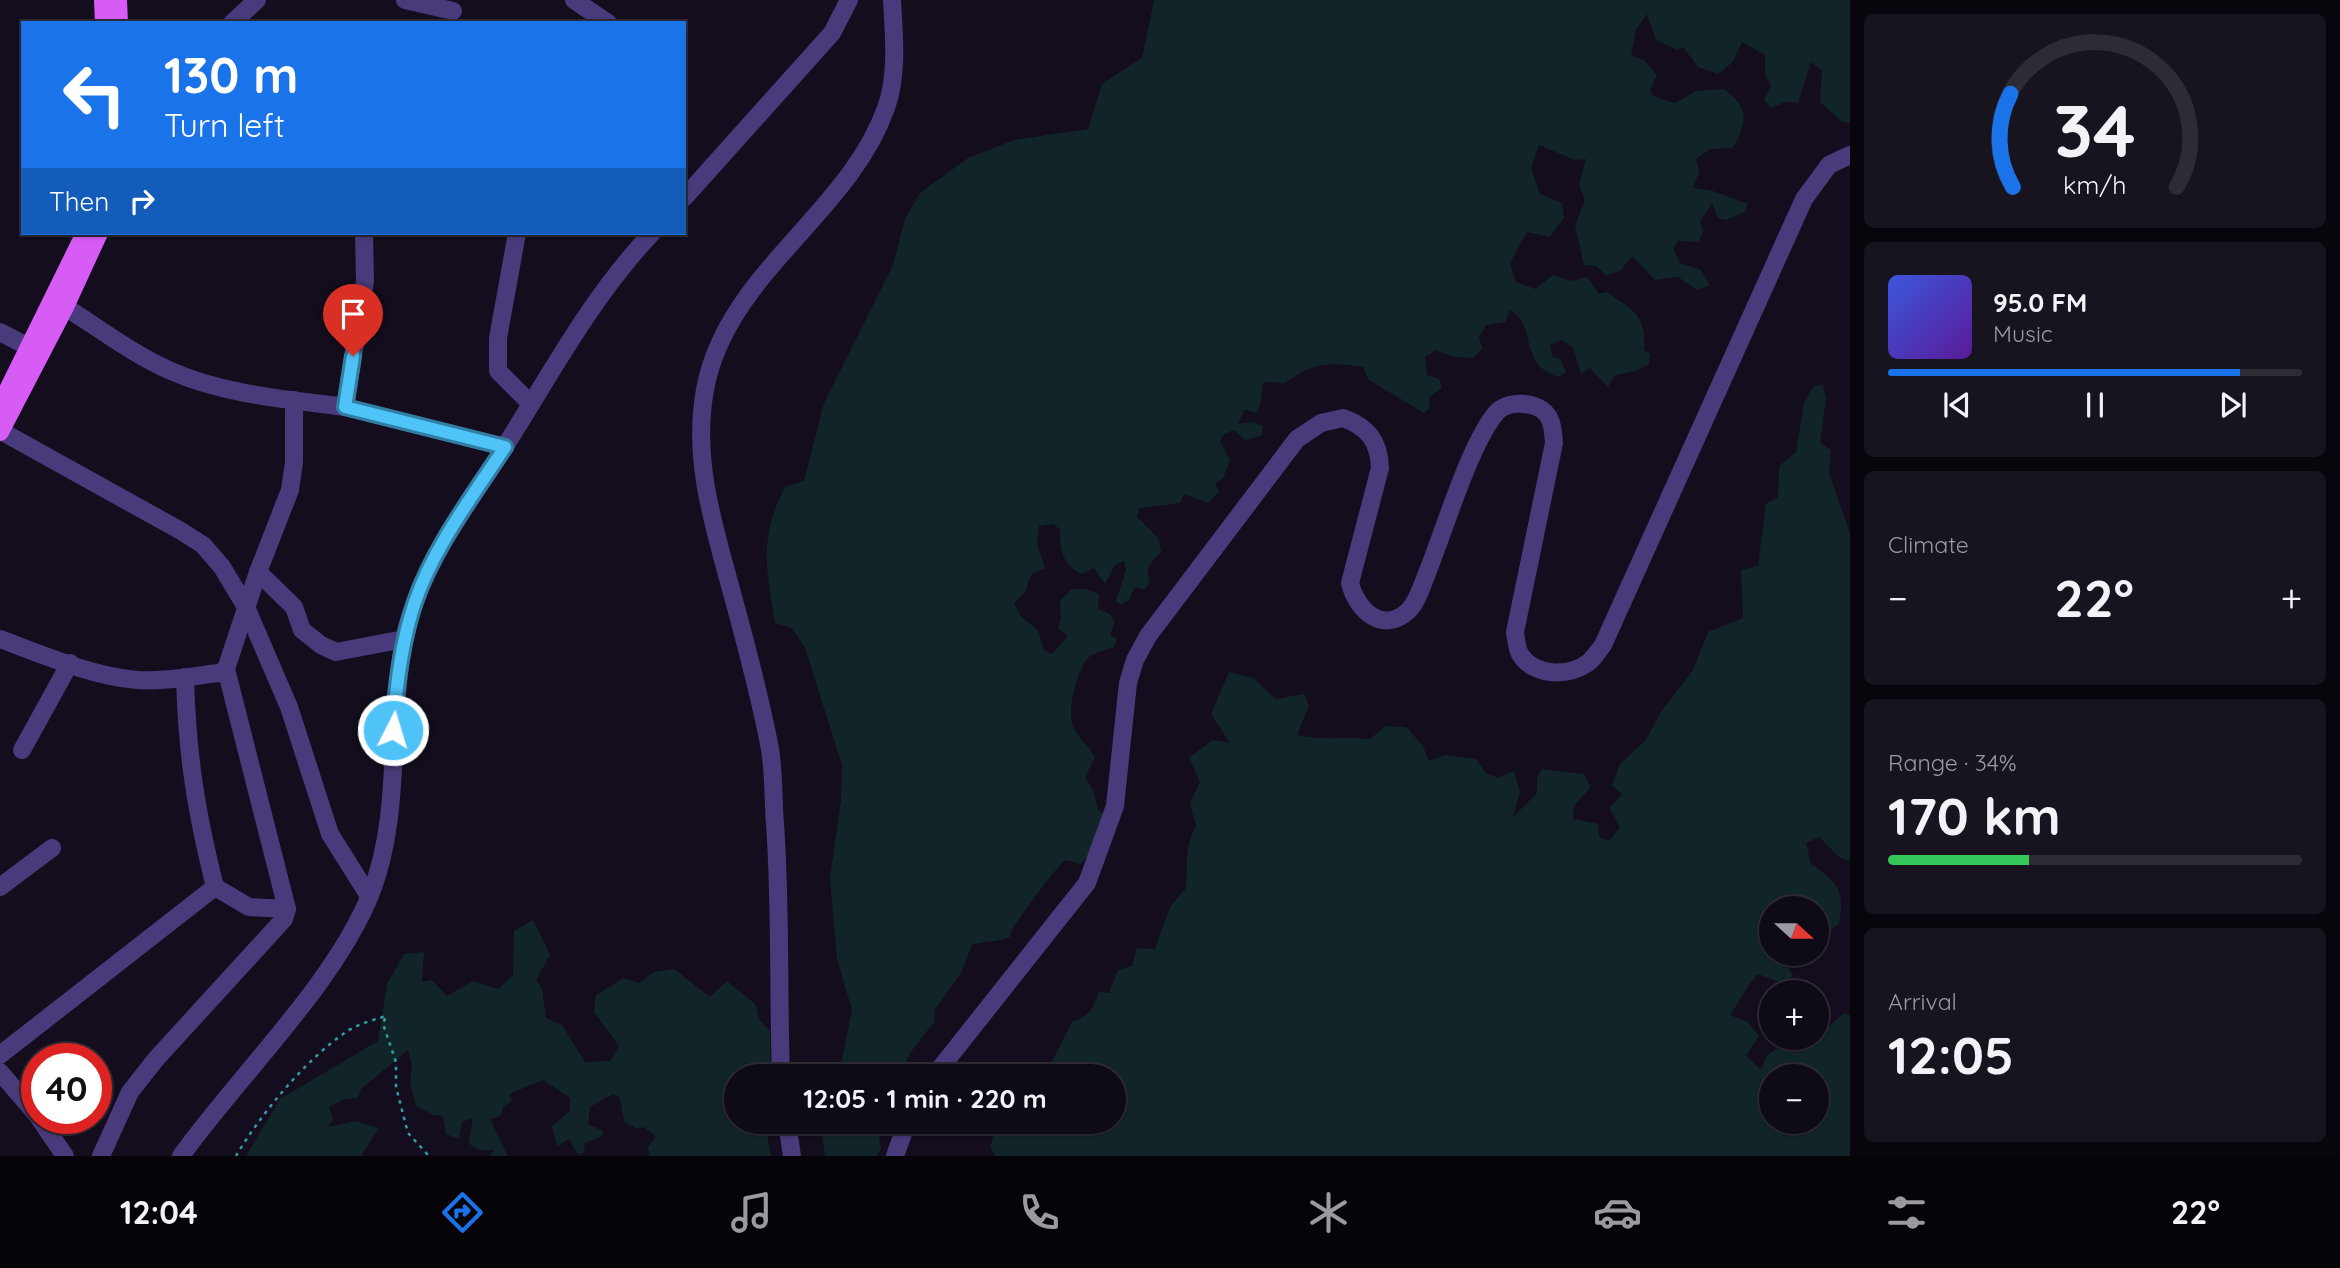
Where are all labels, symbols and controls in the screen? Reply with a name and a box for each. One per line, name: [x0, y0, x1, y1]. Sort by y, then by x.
text: 130 m: [164, 44, 298, 105]
icon: left: [49, 49, 140, 140]
text: 34: [2054, 85, 2136, 176]
text: Turn left: [164, 105, 285, 145]
text: km/h: [2063, 169, 2127, 200]
icon: right: [123, 182, 161, 220]
text: Then: [49, 185, 109, 218]
pin: [323, 284, 383, 356]
text: 95.0 FM: [1993, 286, 2087, 319]
icon: arrive: [334, 295, 372, 333]
text: Music: [1993, 319, 2053, 348]
icon: previous: [1938, 386, 1976, 424]
icon: pause: [2076, 386, 2114, 424]
icon: next: [2214, 386, 2252, 424]
text: Climate: [1888, 530, 1969, 559]
text: 22°: [2054, 565, 2134, 630]
text: −: [1888, 574, 1908, 622]
text: +: [2281, 574, 2302, 622]
position arrow: [356, 693, 430, 767]
text: Range · 34%: [1888, 748, 2017, 777]
text: 170 km: [1888, 783, 2061, 848]
north arrow: [1759, 896, 1829, 966]
map controls: [1759, 896, 1829, 1134]
button: +: [1759, 980, 1829, 1050]
text: Arrival: [1888, 987, 1957, 1016]
text: 12:05: [1888, 1022, 2014, 1087]
speed limit sign: 40: [21, 1043, 112, 1134]
button: −: [1759, 1064, 1829, 1134]
text: 12:05 · 1 min · 220 m: [803, 1082, 1047, 1115]
icon: directions: [438, 1188, 487, 1237]
icon: music: [727, 1188, 776, 1237]
icon: phone: [1015, 1188, 1064, 1237]
icon: climate: [1304, 1188, 1353, 1237]
icon: car: [1593, 1188, 1642, 1237]
icon: filters: [1882, 1188, 1931, 1237]
text: 12:04: [120, 1192, 198, 1232]
text: 22°: [2171, 1192, 2220, 1232]

